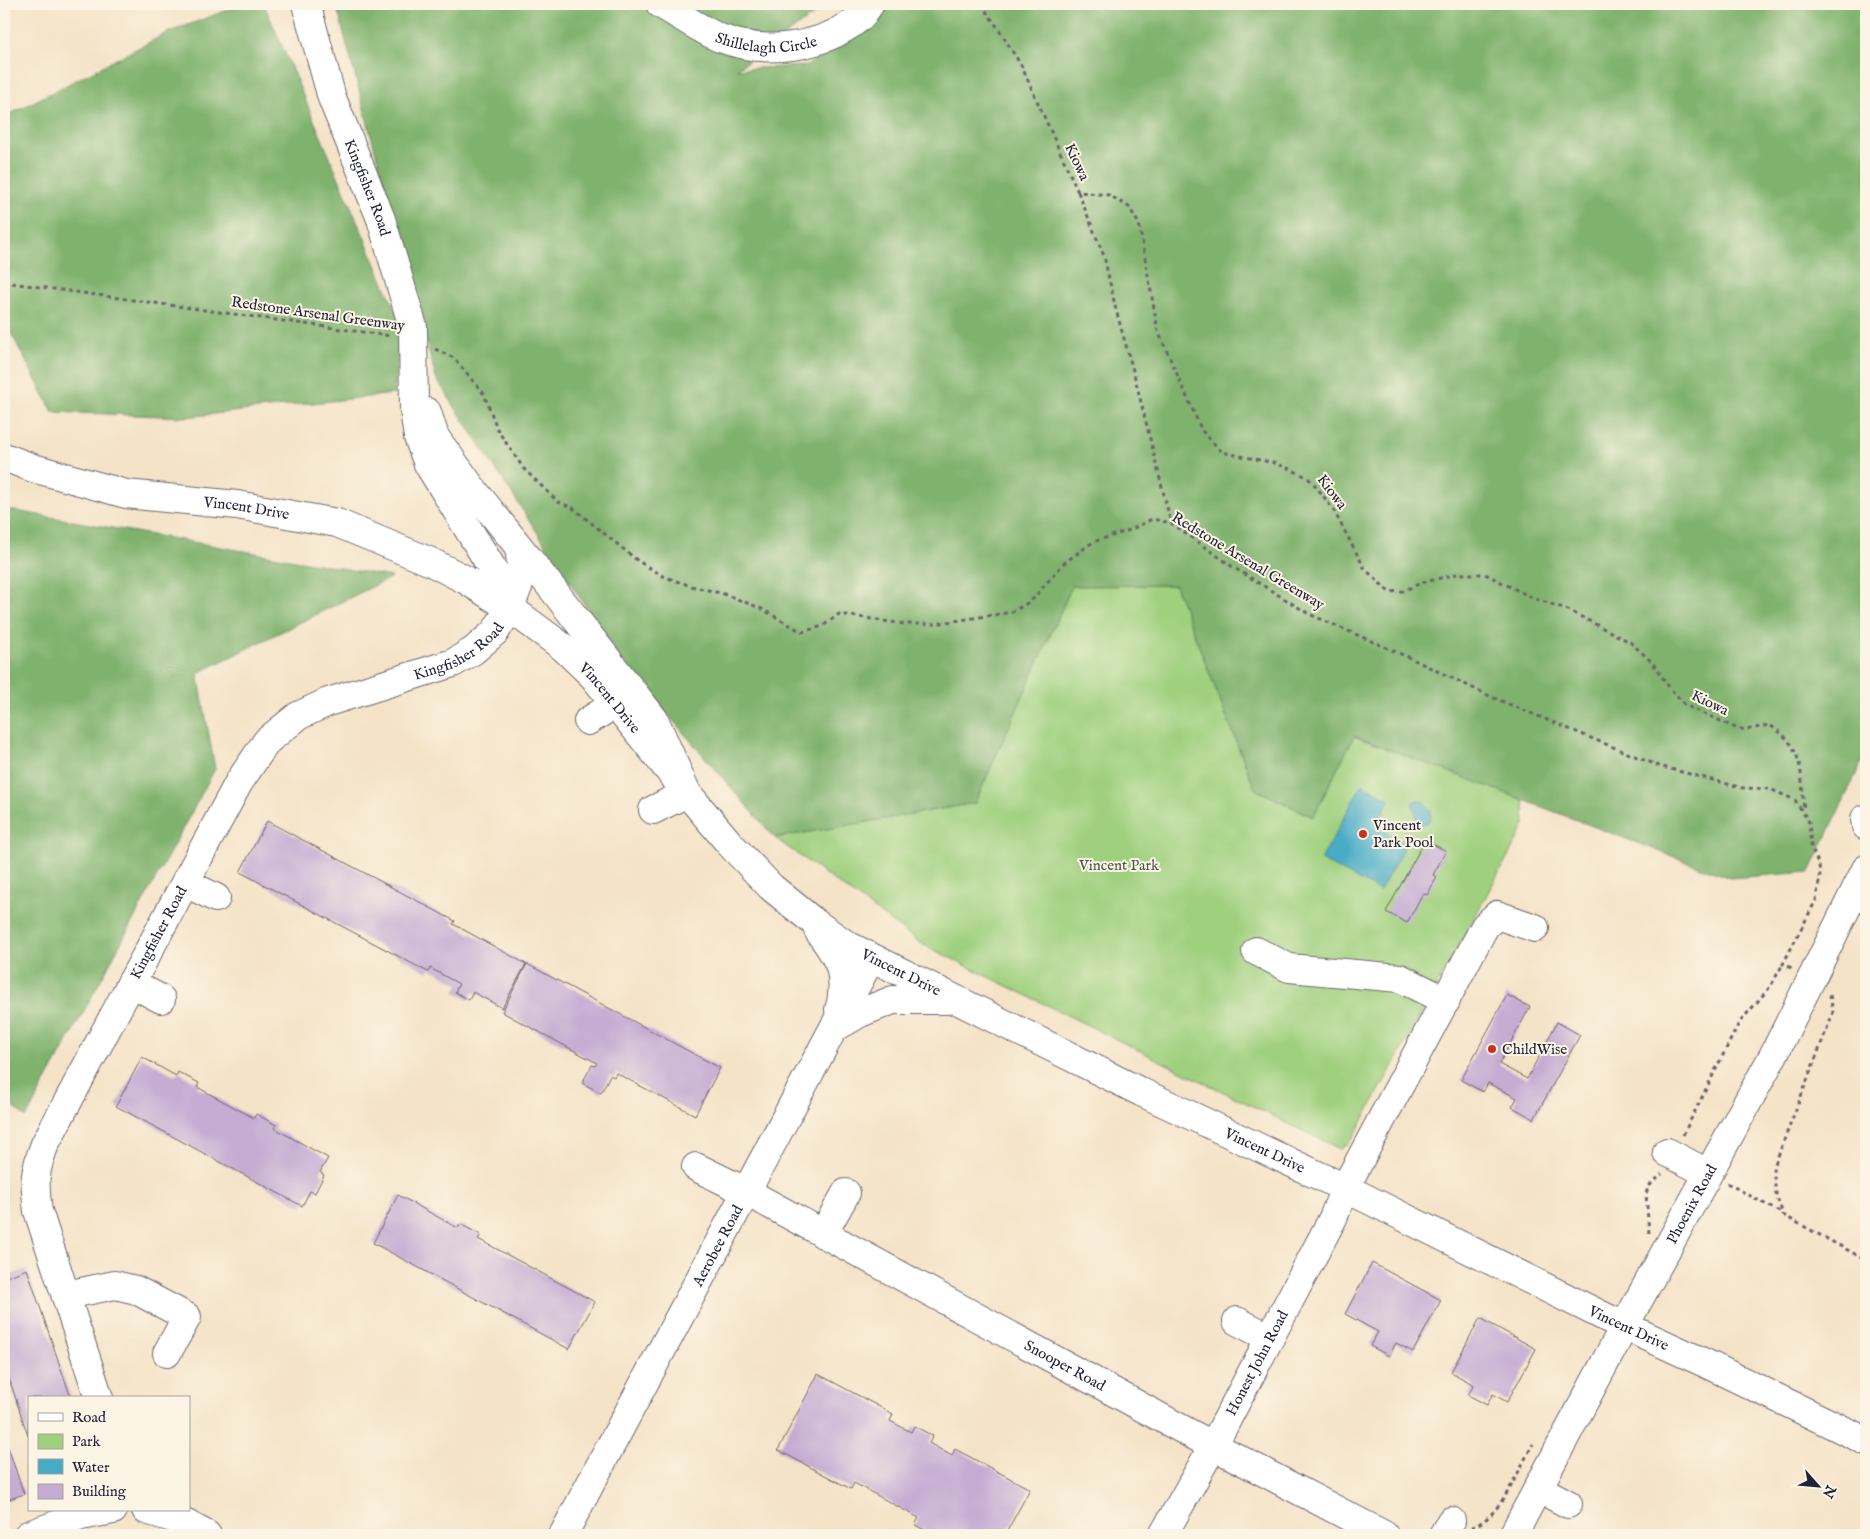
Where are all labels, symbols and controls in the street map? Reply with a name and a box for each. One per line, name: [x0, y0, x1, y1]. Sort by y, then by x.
street label: Shillelagh Circle: [712, 28, 819, 57]
street label: Kingfisher Road: [340, 136, 395, 239]
street label: Kiowa: [1060, 140, 1094, 184]
street label: Redstone Arsenal Greenway: [230, 292, 407, 336]
street label: Kiowa: [1313, 471, 1352, 514]
street label: Vincent Drive: [202, 492, 291, 524]
street label: Redstone Arsenal Greenway: [1168, 508, 1328, 615]
street label: Kingfisher Road: [411, 618, 509, 684]
street label: Vincent Drive: [574, 658, 645, 737]
street label: Kiowa: [1688, 686, 1732, 720]
place label: Vincent Park Pool: [1372, 816, 1434, 852]
marker: Vincent Park Pool: [1357, 828, 1369, 840]
park label: Vincent Park: [1078, 856, 1160, 875]
street label: Kingfisher Road: [126, 882, 191, 982]
street label: Vincent Drive: [857, 944, 944, 1000]
place label: ChildWise: [1502, 1040, 1567, 1059]
marker: ChildWise: [1486, 1043, 1498, 1055]
street label: Vincent Drive: [1221, 1123, 1308, 1177]
street label: Phoenix Road: [1662, 1160, 1722, 1247]
street label: Aerobee Road: [687, 1201, 747, 1291]
street label: Vincent Drive: [1585, 1300, 1672, 1355]
street label: Honest John Road: [1221, 1306, 1293, 1419]
street label: Snooper Road: [1021, 1336, 1110, 1396]
legend: [28, 1396, 190, 1512]
text: Road: [72, 1408, 107, 1427]
text: Park: [72, 1432, 102, 1451]
text: Water: [72, 1458, 110, 1477]
north arrow: [1792, 1462, 1842, 1512]
text: N: [1818, 1481, 1840, 1501]
text: Building: [72, 1482, 127, 1501]

